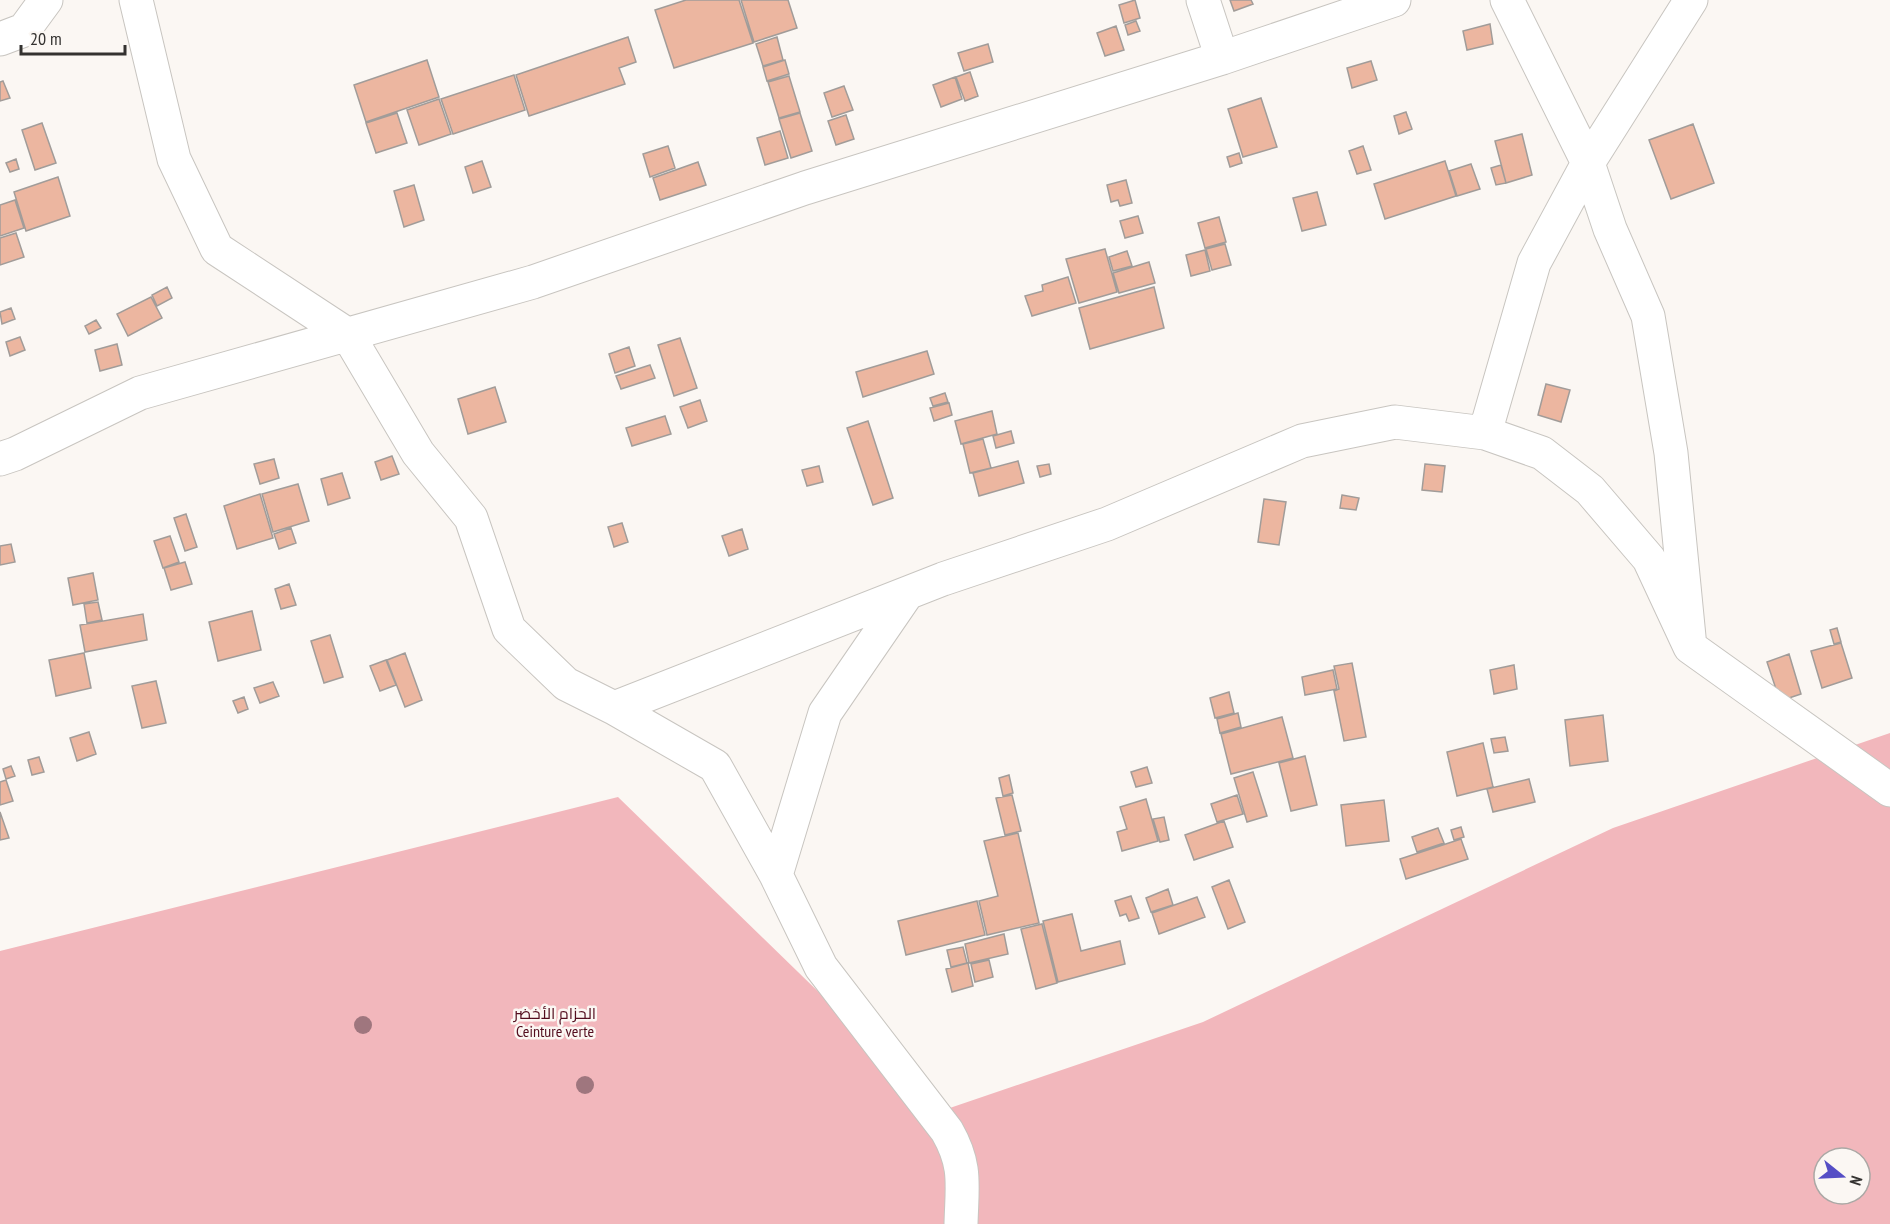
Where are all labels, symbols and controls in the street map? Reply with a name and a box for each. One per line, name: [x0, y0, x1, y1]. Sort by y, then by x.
scale bar: [21, 18, 124, 56]
text: 20 m: [30, 27, 62, 50]
park label: الحزام الأخضر Ceinture verte: [513, 1003, 596, 1041]
north arrow: [1812, 1146, 1872, 1206]
text: N: [1845, 1173, 1867, 1188]

